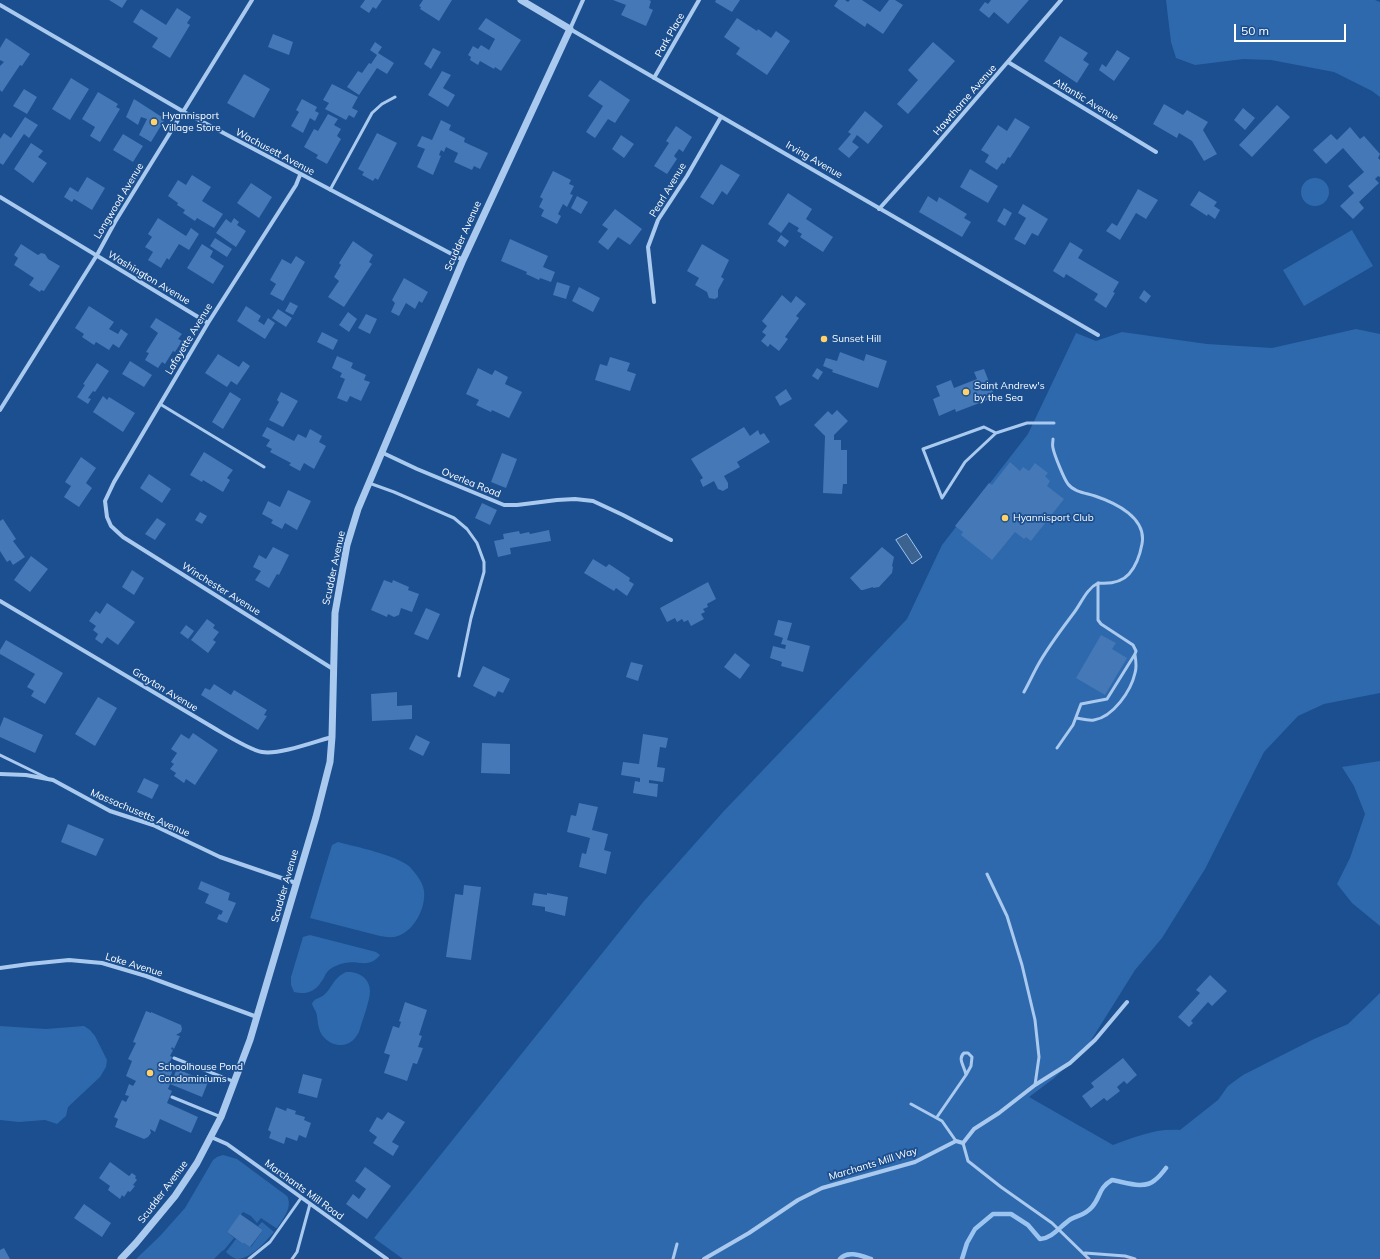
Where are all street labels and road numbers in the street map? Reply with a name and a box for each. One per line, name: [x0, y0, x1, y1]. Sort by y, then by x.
street label: Park Place: [653, 11, 687, 59]
street label: Hawthorne Avenue: [931, 62, 999, 138]
street label: Atlantic Avenue: [1052, 76, 1120, 124]
street label: Wachusett Avenue: [233, 126, 317, 178]
street label: Irving Avenue: [783, 139, 845, 181]
street label: Longwood Avenue: [92, 161, 146, 241]
street label: Pearl Avenue: [647, 161, 689, 219]
street label: Scudder Avenue: [442, 199, 484, 273]
street label: Washington Avenue: [106, 249, 192, 307]
street label: Lafayette Avenue: [163, 301, 215, 377]
street label: Overlea Road: [440, 466, 502, 500]
street label: Scudder Avenue: [320, 530, 348, 606]
street label: Winchester Avenue: [179, 560, 263, 618]
street label: Grayton Avenue: [130, 666, 200, 714]
street label: Massachusetts Avenue: [89, 787, 191, 839]
street label: Scudder Avenue: [269, 848, 301, 924]
street label: Lake Avenue: [104, 951, 164, 979]
street label: Marchants Mill Way: [827, 1145, 919, 1183]
street label: Marchants Mill Road: [262, 1157, 346, 1223]
street label: Scudder Avenue: [136, 1158, 190, 1226]

